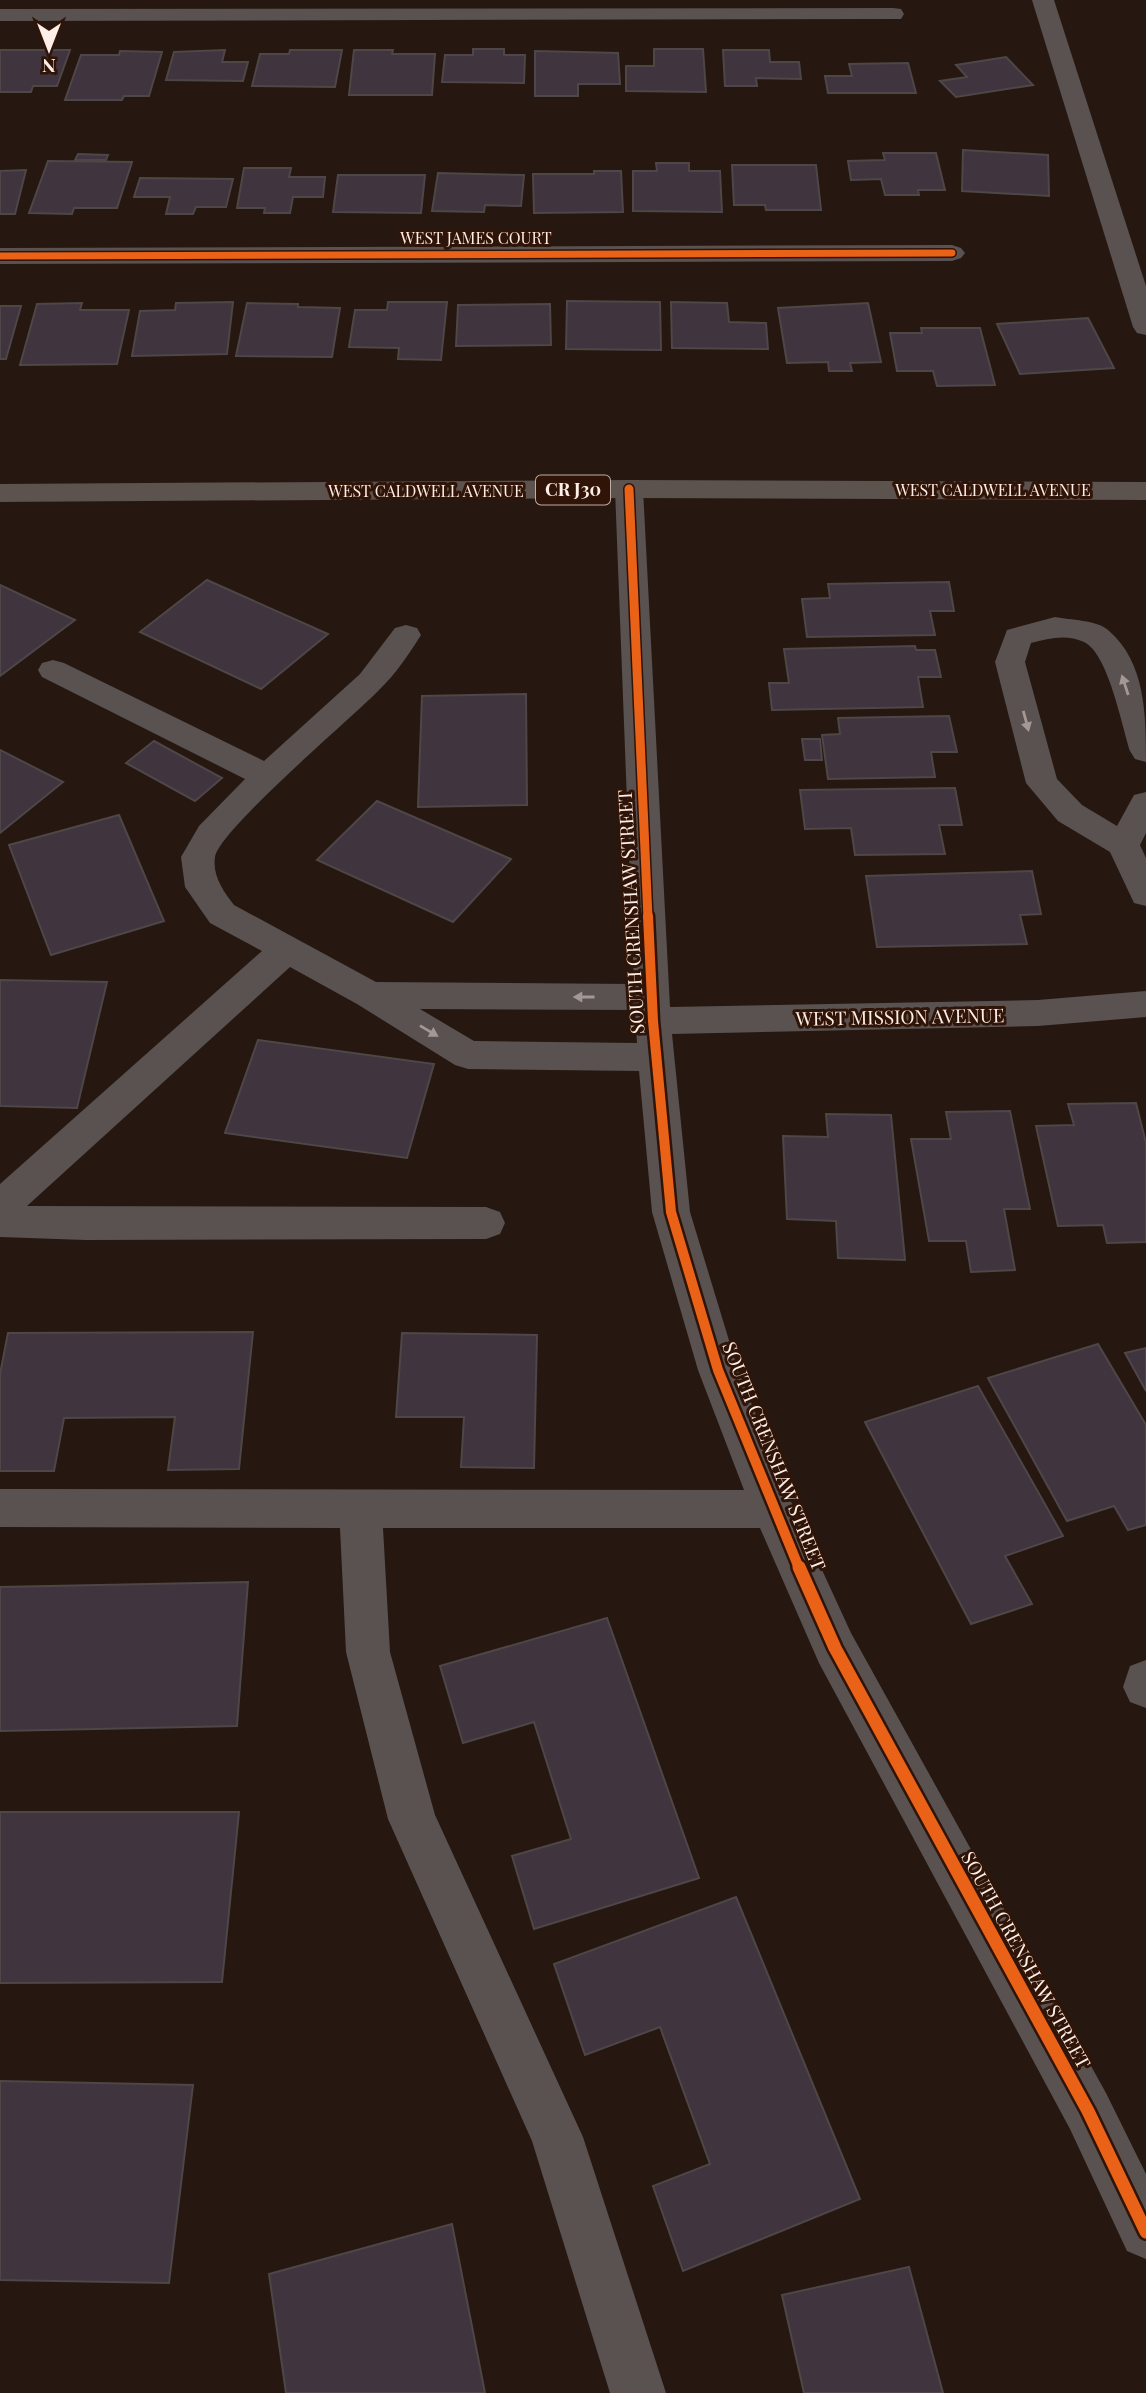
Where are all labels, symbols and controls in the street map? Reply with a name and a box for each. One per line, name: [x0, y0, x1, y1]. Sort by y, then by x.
north arrow: [14, 14, 84, 84]
text: N: [42, 54, 56, 80]
street label: WEST JAMES COURT: [399, 227, 552, 248]
road number: CR J30: [536, 476, 610, 504]
street label: WEST CALDWELL AVENUE: [894, 479, 1091, 500]
street label: WEST CALDWELL AVENUE: [327, 480, 524, 501]
one-way arrow: [1120, 675, 1130, 696]
one-way arrow: [1021, 711, 1032, 733]
street label: SOUTH CRENSHAW STREET: [611, 789, 649, 1035]
one-way arrow: [573, 991, 595, 1003]
street label: WEST MISSION AVENUE: [794, 1001, 1005, 1031]
one-way arrow: [419, 1025, 438, 1037]
street label: SOUTH CRENSHAW STREET: [717, 1337, 833, 1574]
street label: SOUTH CRENSHAW STREET: [956, 1846, 1098, 2073]

